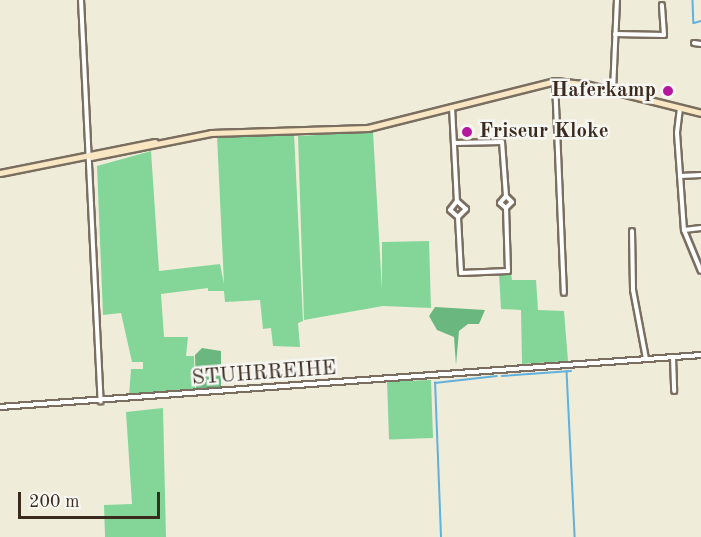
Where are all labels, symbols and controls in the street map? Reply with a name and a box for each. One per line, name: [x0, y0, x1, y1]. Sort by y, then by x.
place label: Haferkamp: [551, 78, 656, 104]
marker: Haferkamp: [661, 84, 675, 98]
place label: Friseur Kloke: [479, 119, 609, 145]
marker: Friseur Kloke: [460, 125, 474, 139]
street label: STUHRREIHE: [191, 356, 337, 392]
scale bar: [21, 480, 164, 518]
text: 200 m: [29, 493, 80, 511]

